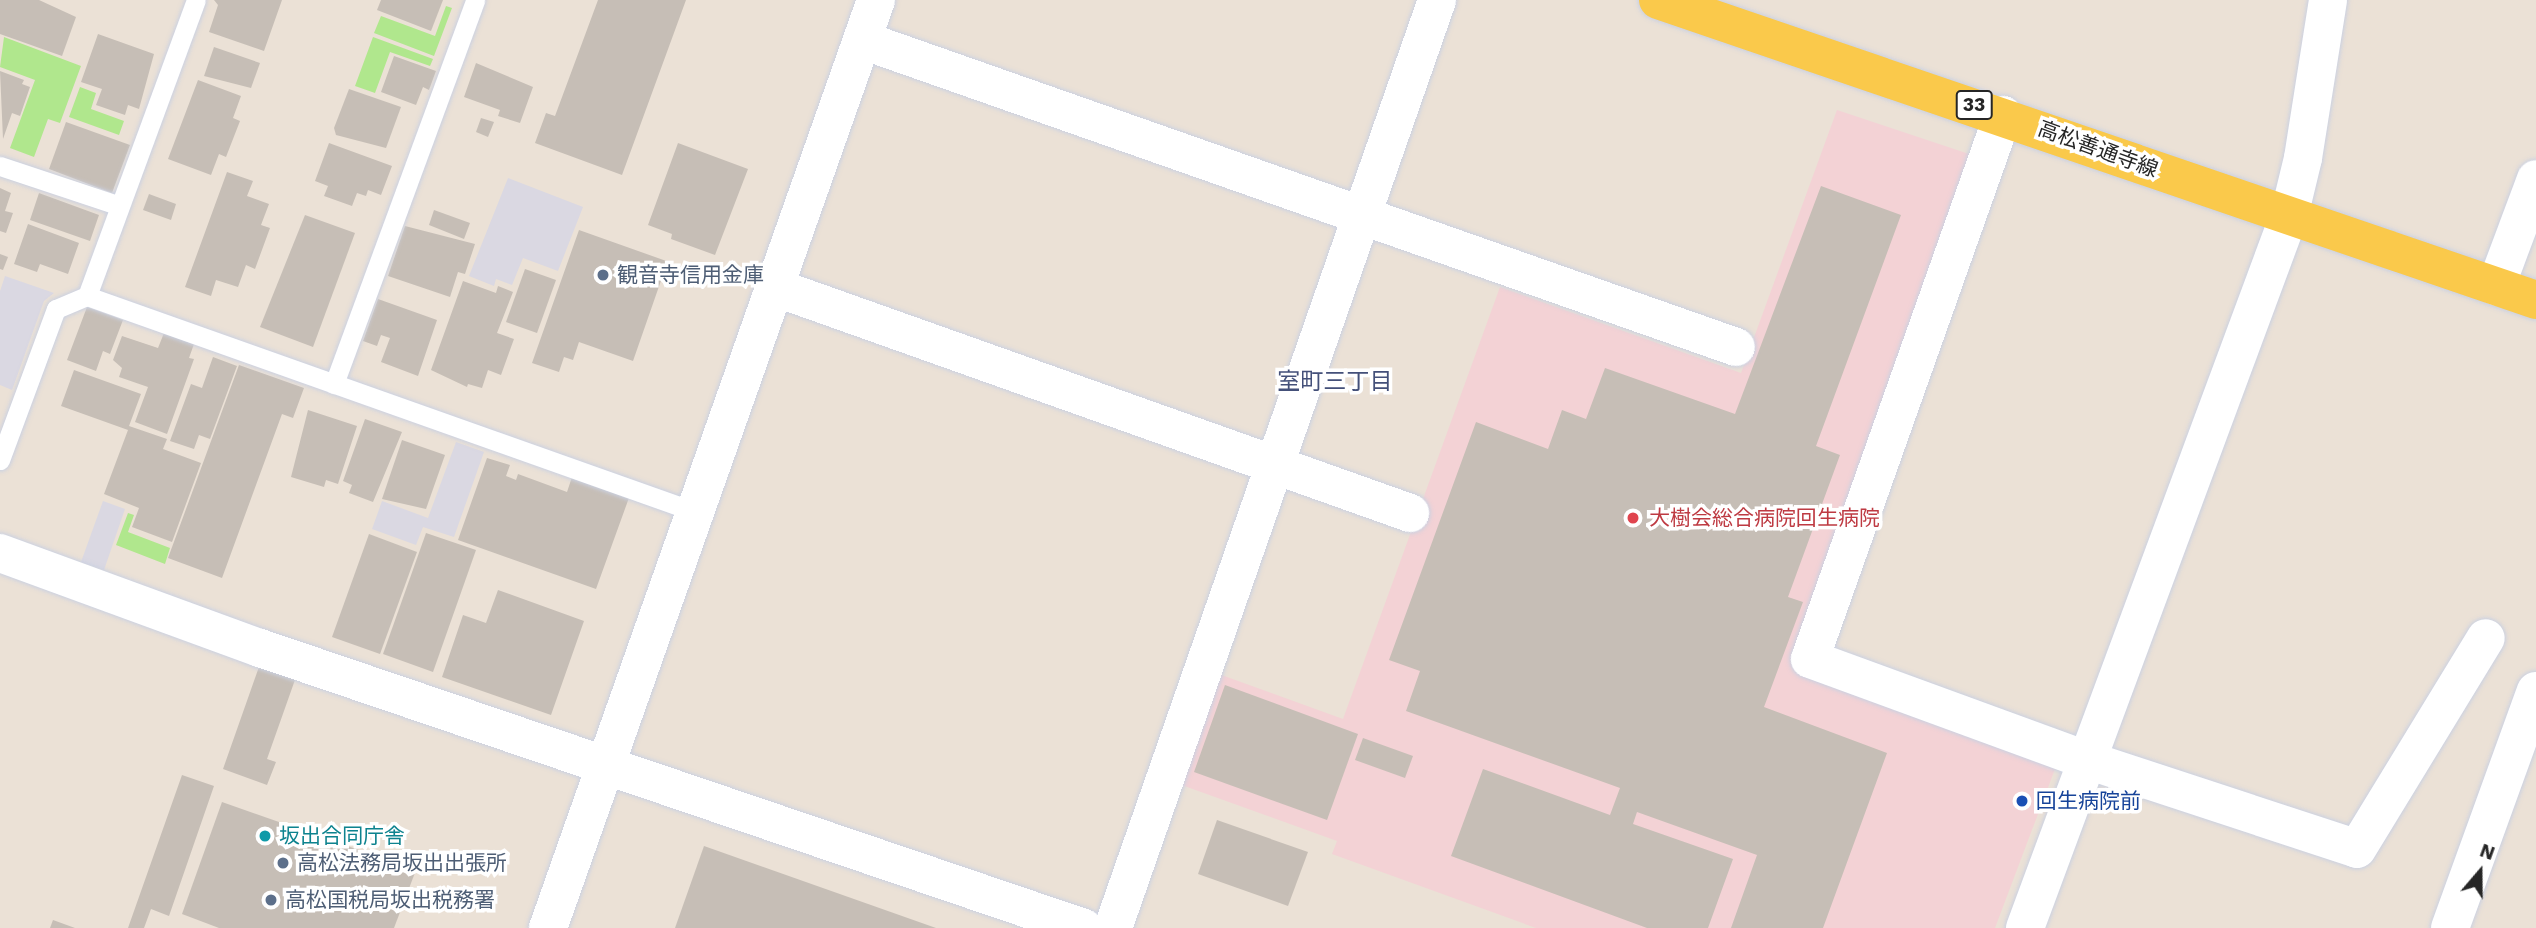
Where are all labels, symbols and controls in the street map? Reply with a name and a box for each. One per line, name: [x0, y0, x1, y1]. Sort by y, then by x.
road number: 33: [1955, 90, 1993, 120]
street label: 高松善通寺線: [2034, 116, 2162, 182]
place label: 観音寺信用金庫: [617, 262, 764, 288]
marker: 観音寺信用金庫: [595, 267, 611, 283]
district label: 室町三丁目: [1278, 368, 1392, 396]
place label: 大樹会総合病院回生病院: [1649, 505, 1880, 531]
marker: 大樹会総合病院回生病院: [1623, 508, 1643, 528]
place label: 回生病院前: [2036, 788, 2141, 814]
marker: 回生病院前: [2014, 793, 2030, 809]
place label: 坂出合同庁舎: [279, 823, 405, 849]
marker: 坂出合同庁舎: [257, 828, 273, 844]
north arrow: [2445, 837, 2515, 907]
text: N: [2477, 839, 2498, 865]
place label: 高松法務局坂出出張所: [297, 850, 507, 876]
marker: 高松法務局坂出出張所: [275, 855, 291, 871]
place label: 高松国税局坂出税務署: [285, 887, 495, 913]
marker: 高松国税局坂出税務署: [263, 892, 279, 908]

